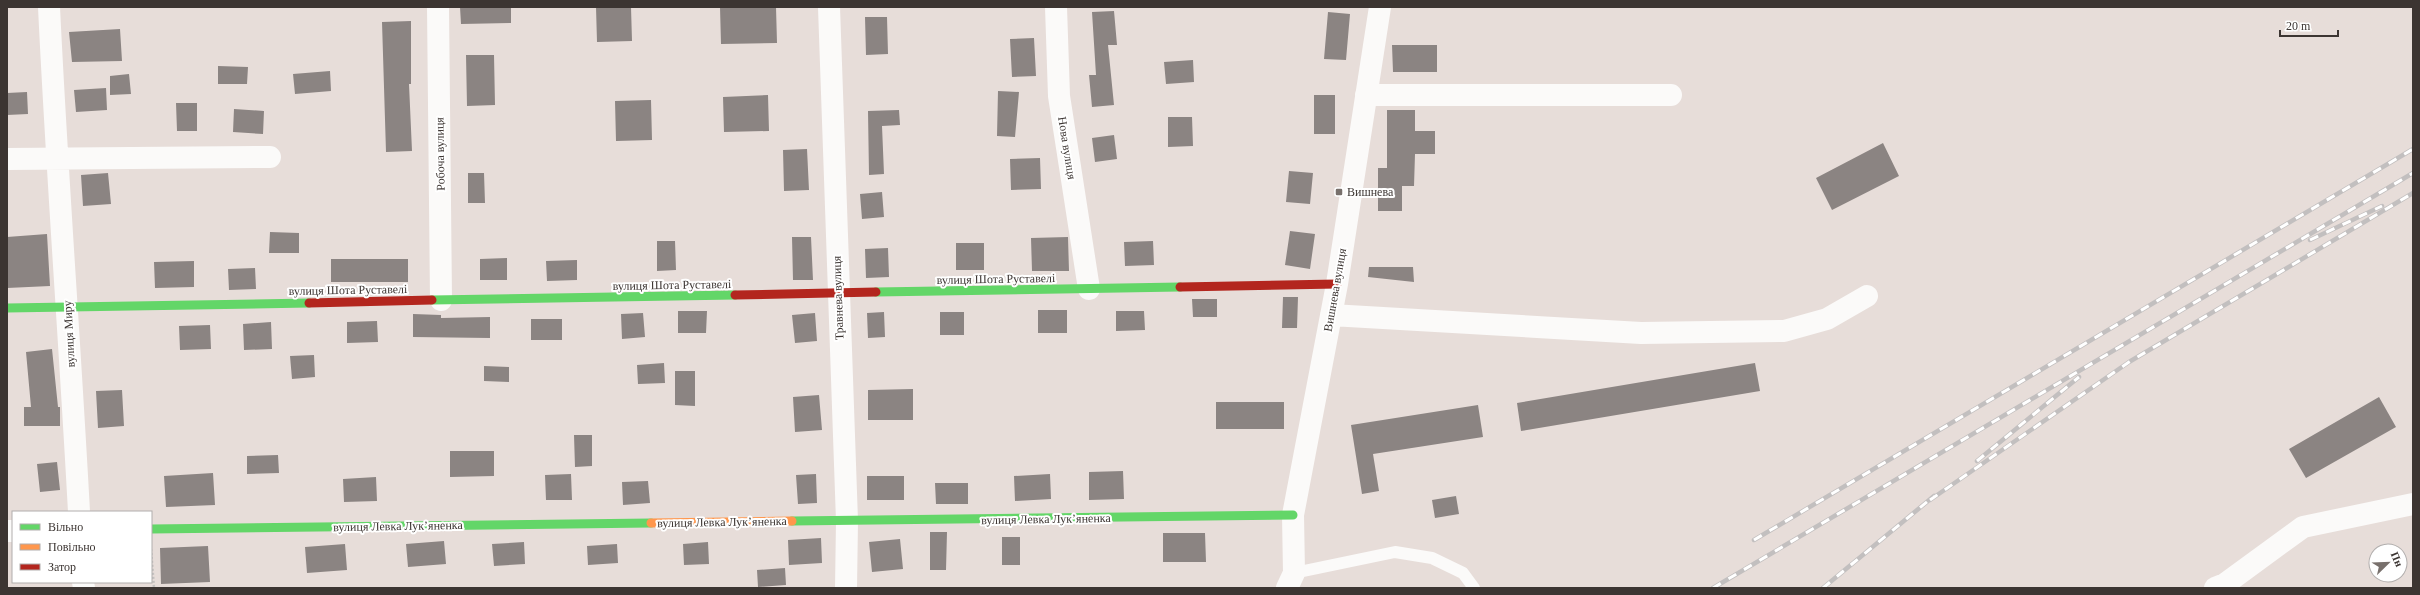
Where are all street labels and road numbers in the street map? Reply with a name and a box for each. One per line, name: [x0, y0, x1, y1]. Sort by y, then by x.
street label: Нова вулиця: [1055, 115, 1079, 181]
street label: Робоча вулиця: [432, 117, 448, 191]
street label: Вишнева вулиця: [1321, 247, 1349, 333]
street label: Травнева вулиця: [830, 255, 846, 340]
street label: вулиця Шота Руставелі: [937, 271, 1056, 287]
street label: вулиця Шота Руставелі: [613, 277, 732, 293]
street label: вулиця Шота Руставелі: [289, 282, 408, 298]
street label: вулиця Миру: [60, 300, 78, 368]
street label: вулиця Левка Лукʼяненка: [981, 511, 1112, 527]
street label: вулиця Левка Лукʼяненка: [657, 514, 788, 530]
street label: вулиця Левка Лукʼяненка: [333, 518, 464, 534]

